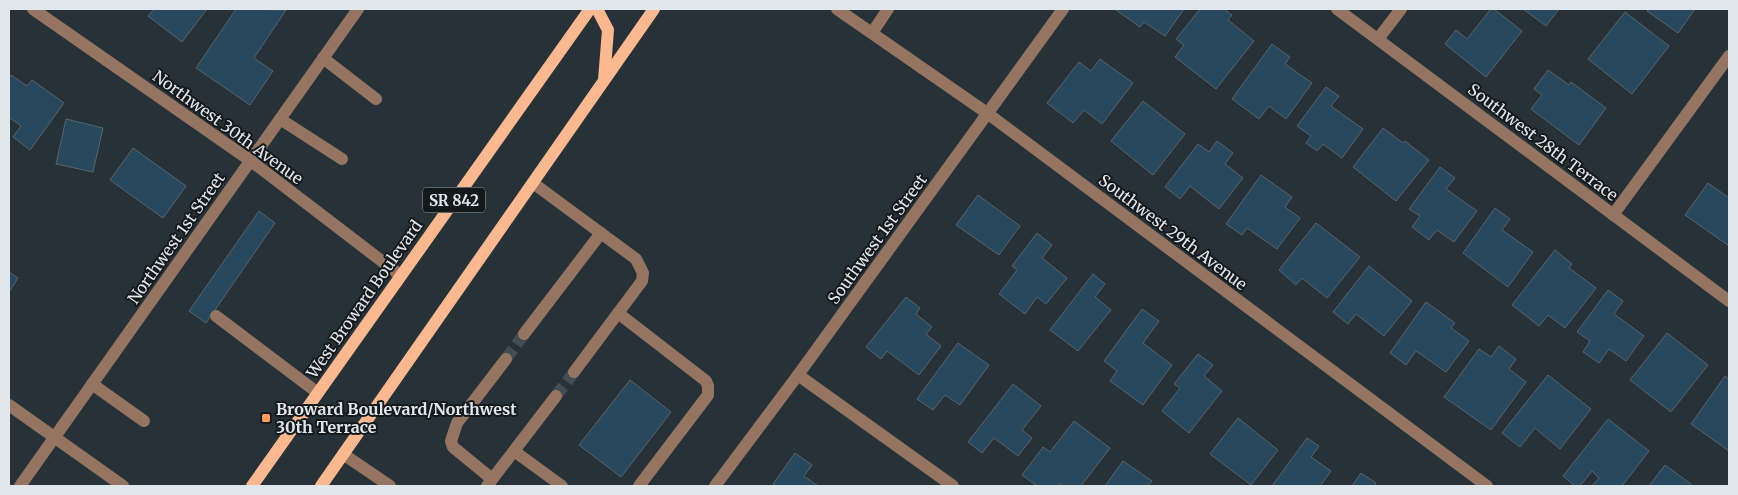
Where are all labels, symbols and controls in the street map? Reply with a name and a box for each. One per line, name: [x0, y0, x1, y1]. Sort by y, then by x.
street label: Northwest 30th Avenue: [149, 66, 307, 188]
street label: Southwest 28th Terrace: [1464, 79, 1622, 205]
street label: Northwest 1st Street: [123, 168, 229, 308]
street label: Southwest 1st Street: [823, 169, 931, 308]
street label: Southwest 29th Avenue: [1095, 170, 1251, 294]
road number: SR 842: [423, 188, 485, 212]
street label: West Broward Boulevard: [301, 216, 426, 383]
place label: Broward Boulevard/Northwest 30th Terrace: [276, 399, 517, 437]
marker: Broward Boulevard/Northwest 30th Terrace: [260, 412, 272, 424]

